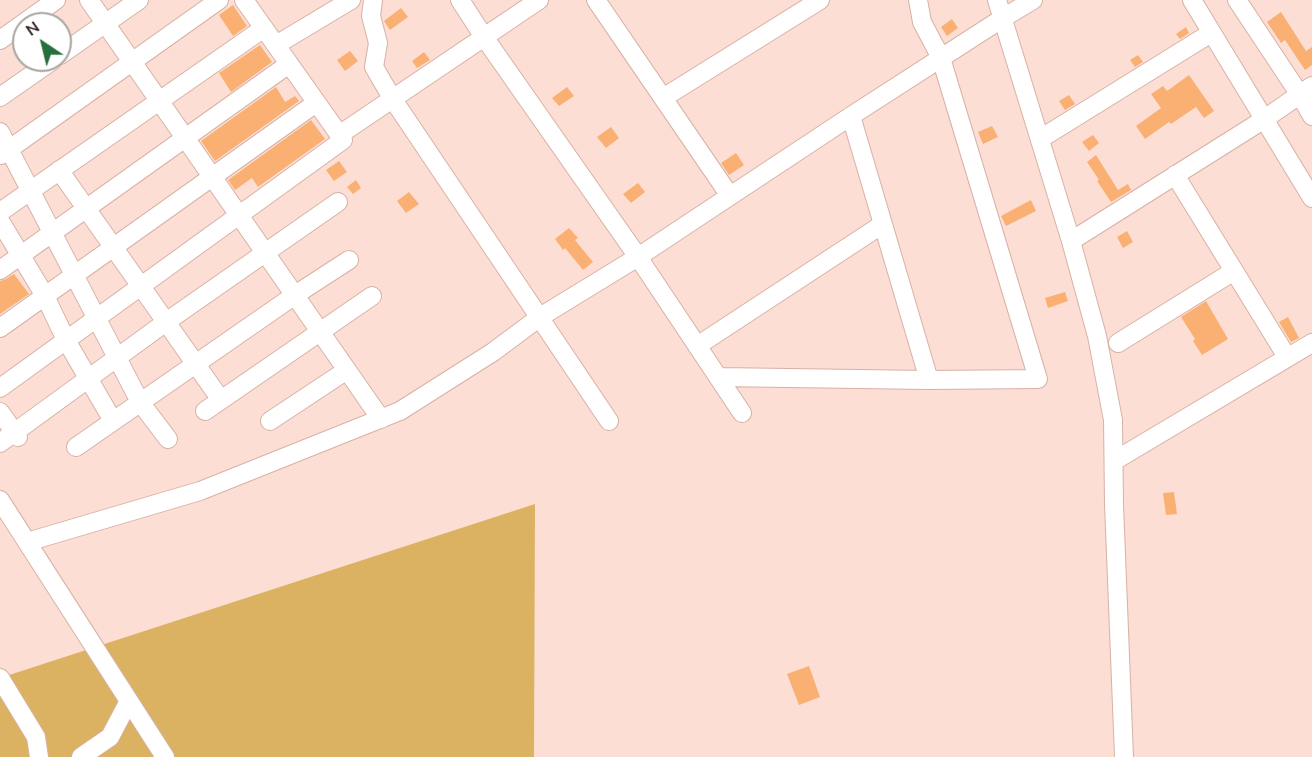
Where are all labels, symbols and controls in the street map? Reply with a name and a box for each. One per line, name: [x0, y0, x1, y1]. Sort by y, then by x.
north arrow: [12, 12, 72, 72]
text: N: [22, 16, 44, 41]

